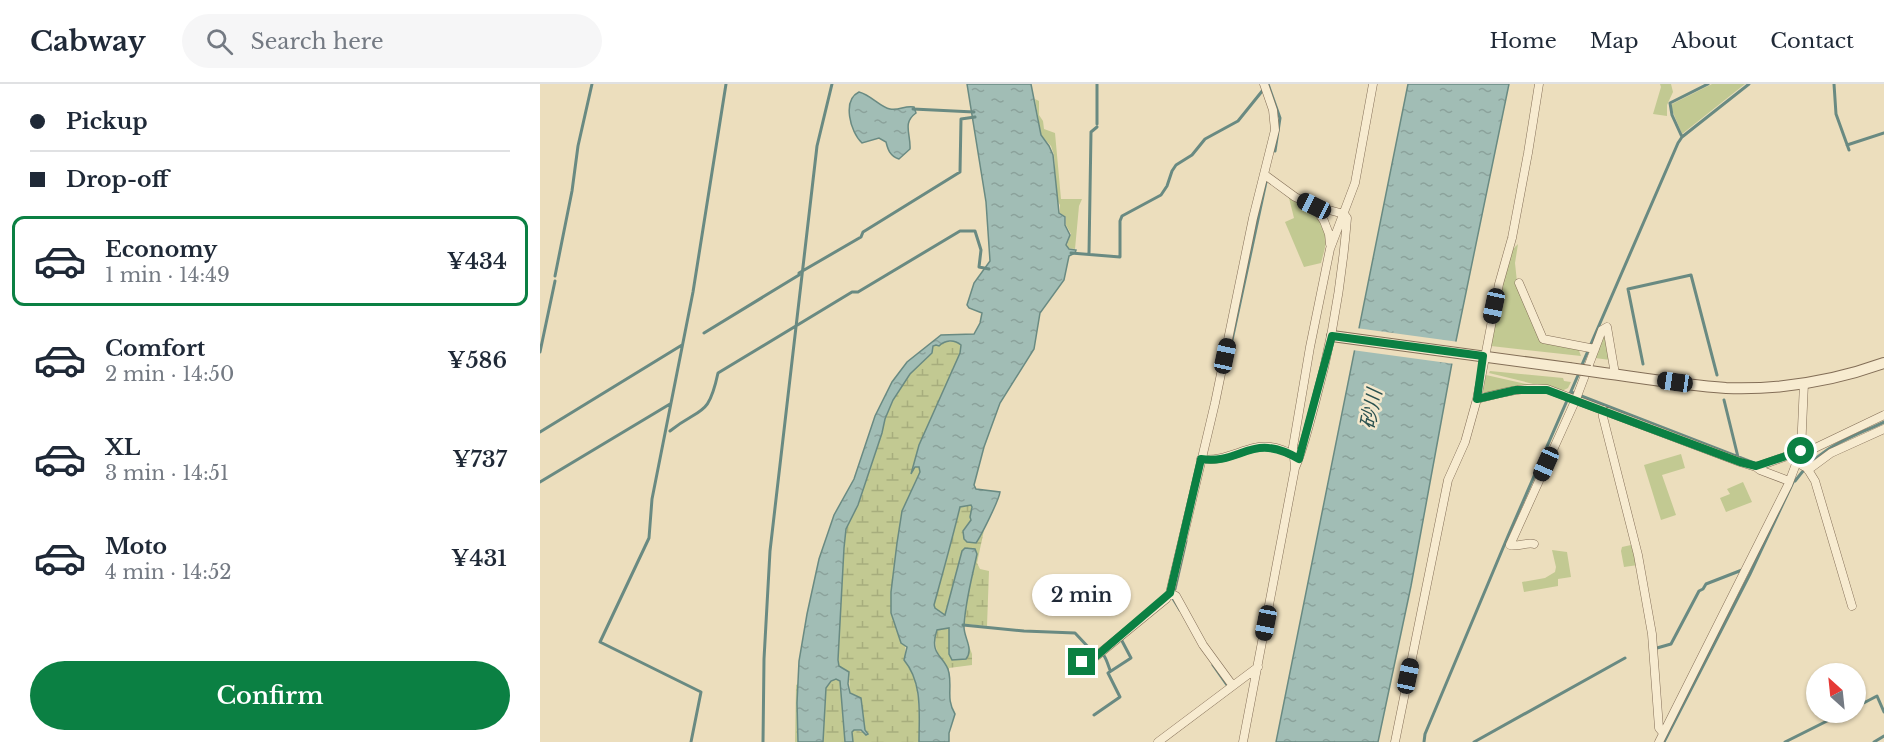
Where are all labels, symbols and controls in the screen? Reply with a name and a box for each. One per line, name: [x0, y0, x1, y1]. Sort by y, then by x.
search box: [182, 14, 602, 68]
text: Cabway: [30, 24, 146, 59]
icon: search: [203, 25, 236, 58]
text: Search here: [251, 28, 384, 55]
text: Home: [1490, 28, 1557, 54]
text: Map: [1590, 28, 1638, 54]
text: About: [1671, 28, 1737, 54]
text: Contact: [1770, 28, 1854, 54]
text: Pickup: [66, 108, 148, 135]
text: Drop-off: [66, 166, 168, 193]
car: [1294, 190, 1334, 222]
icon: car: [33, 234, 87, 288]
text: Economy: [105, 236, 217, 263]
text: ¥434: [447, 248, 507, 275]
text: 1 min · 14:49: [105, 263, 230, 287]
car: [1481, 287, 1507, 325]
icon: car: [33, 333, 87, 387]
text: Comfort: [105, 335, 205, 362]
car: [1212, 337, 1238, 375]
text: ¥586: [447, 347, 507, 374]
text: 2 min · 14:50: [105, 362, 234, 386]
car: [1656, 371, 1694, 393]
water label: 砂川: [1355, 385, 1387, 431]
icon: car: [33, 432, 87, 486]
text: XL: [105, 434, 140, 461]
route start: [1787, 437, 1814, 464]
car: [1530, 444, 1562, 484]
text: ¥737: [452, 446, 507, 473]
text: 3 min · 14:51: [105, 461, 229, 485]
icon: car: [33, 531, 87, 585]
text: Moto: [105, 533, 167, 560]
text: ¥431: [451, 545, 507, 572]
text: 4 min · 14:52: [105, 560, 232, 584]
callout: 2 min: [1032, 575, 1132, 617]
text: 2 min: [1051, 583, 1112, 607]
car: [1254, 604, 1278, 642]
route end: [1068, 648, 1095, 675]
car: [1395, 657, 1421, 695]
button: Confirm: [30, 661, 510, 730]
north arrow: [1806, 663, 1866, 723]
map controls: [1806, 663, 1866, 723]

